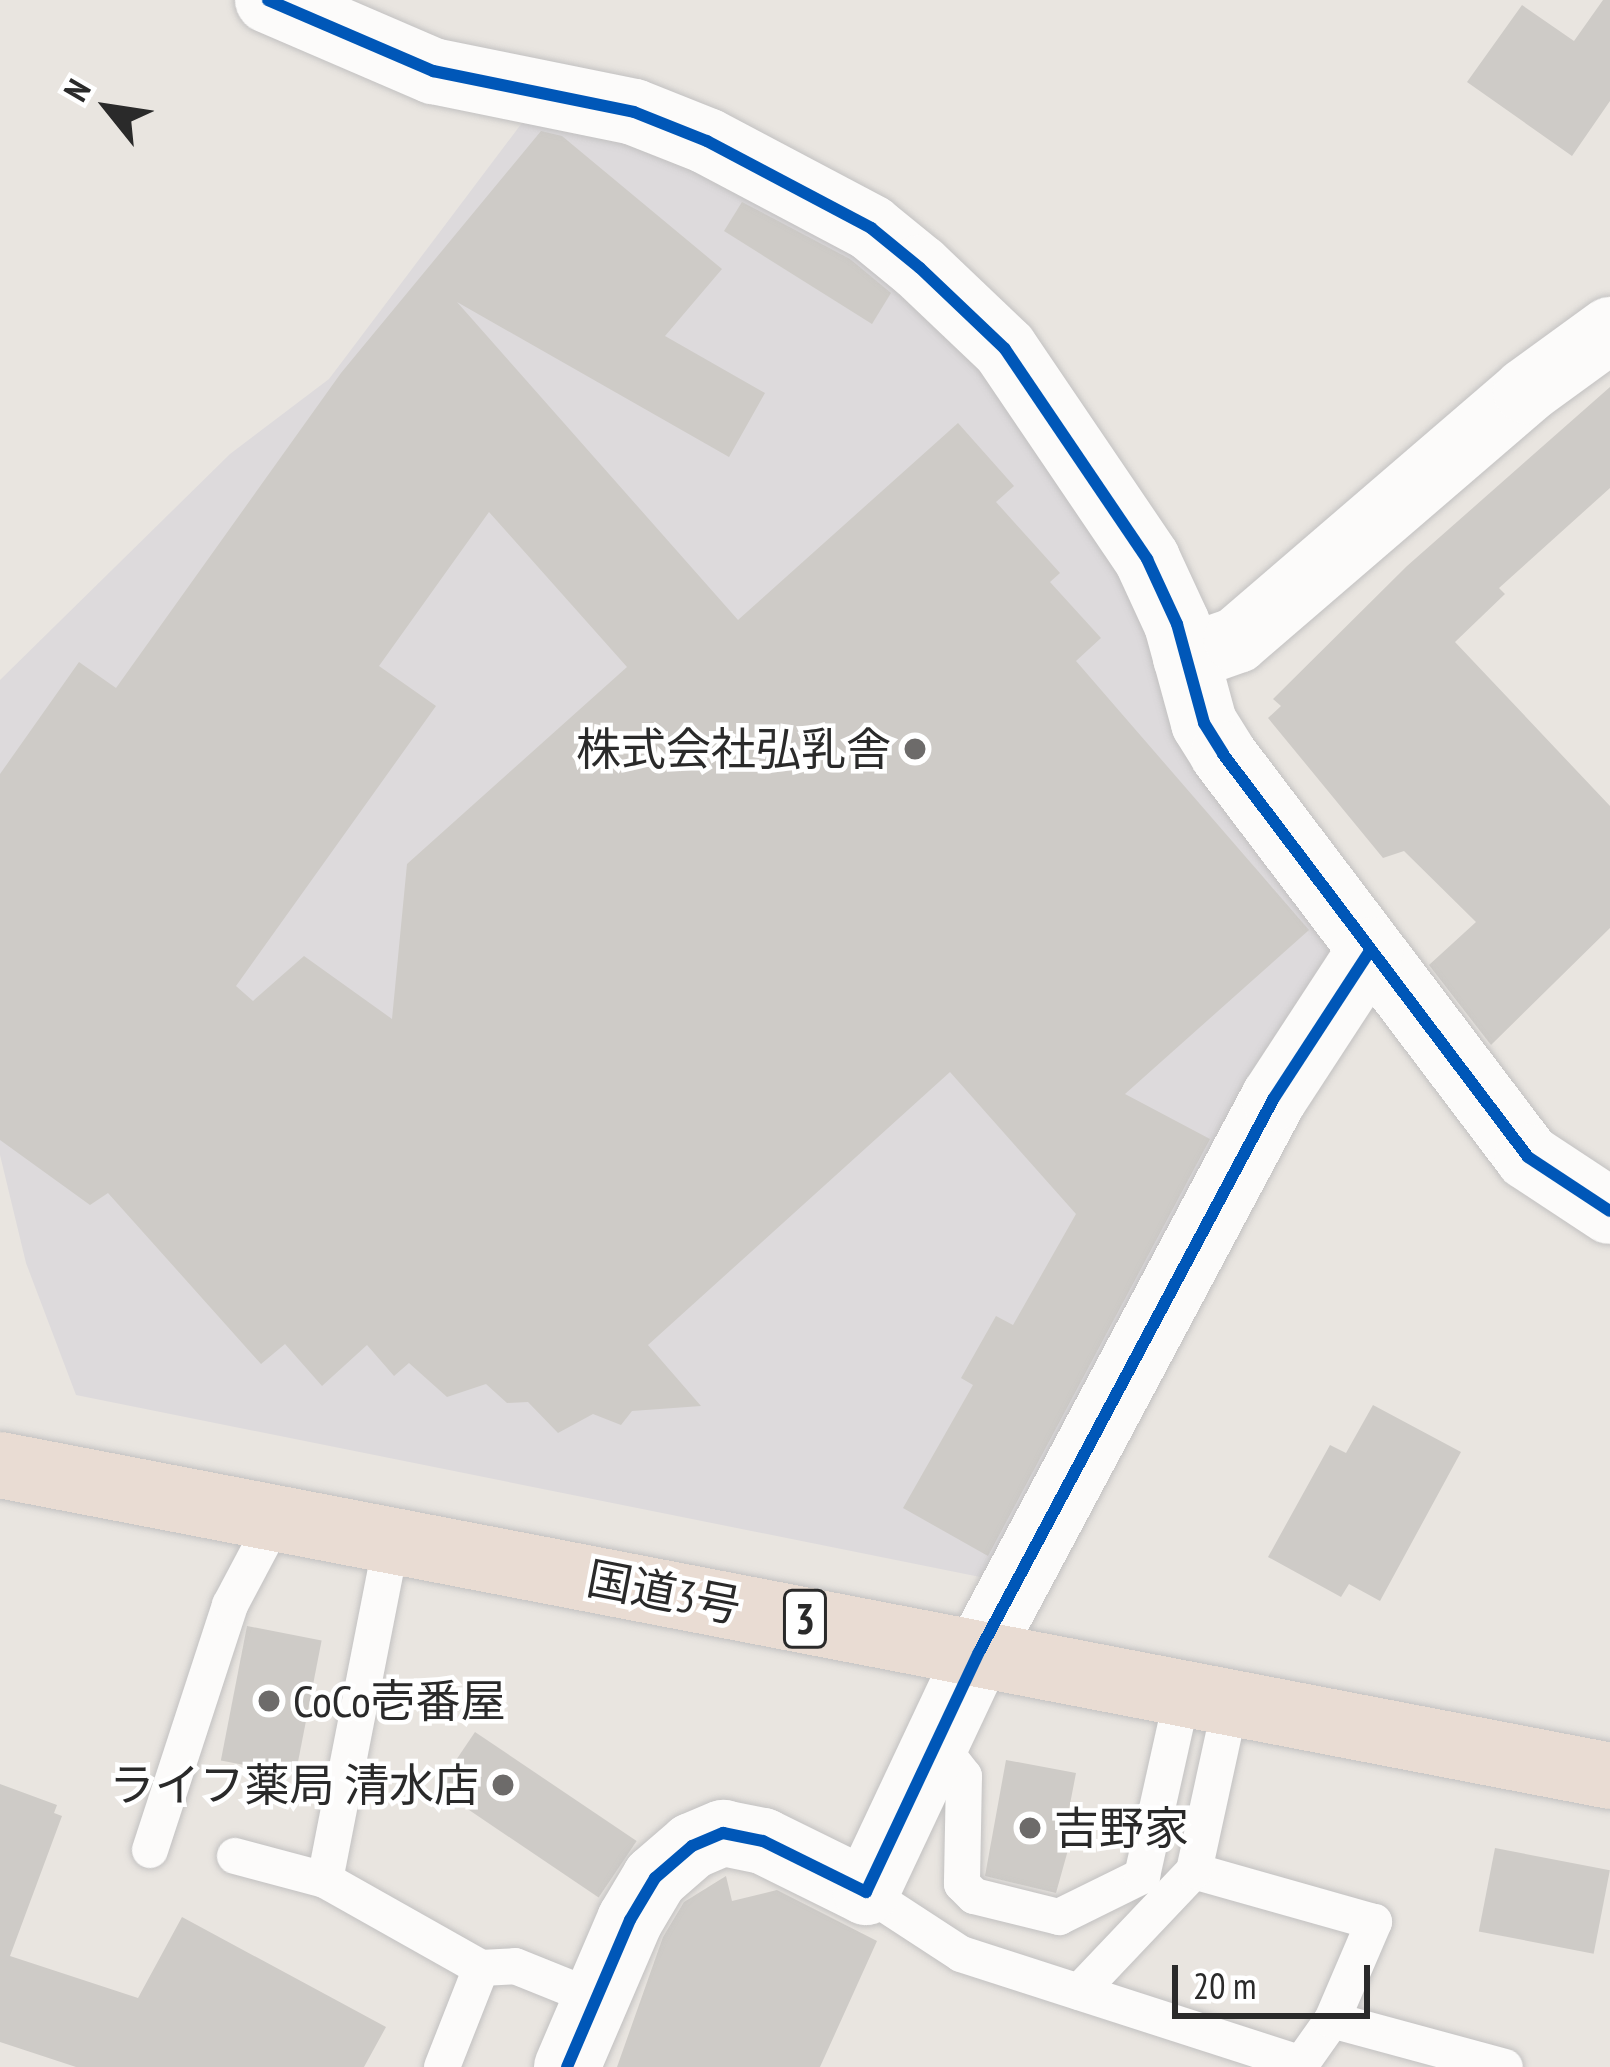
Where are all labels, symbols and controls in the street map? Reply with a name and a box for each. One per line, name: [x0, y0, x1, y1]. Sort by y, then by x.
north arrow: [48, 48, 168, 168]
text: N: [53, 71, 99, 108]
place label: 株式会社弘乳舎: [576, 722, 891, 776]
marker: 株式会社弘乳舎: [902, 736, 928, 762]
street label: 国道3号: [583, 1551, 745, 1633]
road number: 3: [781, 1583, 829, 1655]
place label: CoCo壱番屋: [293, 1674, 506, 1728]
marker: CoCo壱番屋: [256, 1688, 282, 1714]
place label: ライフ薬局 清水店: [109, 1758, 479, 1812]
marker: ライフ薬局 清水店: [490, 1772, 516, 1798]
place label: 吉野家: [1054, 1801, 1189, 1855]
marker: 吉野家: [1017, 1815, 1043, 1841]
scale bar: [1178, 1941, 1376, 2015]
text: 20 m: [1193, 1962, 1256, 2009]

